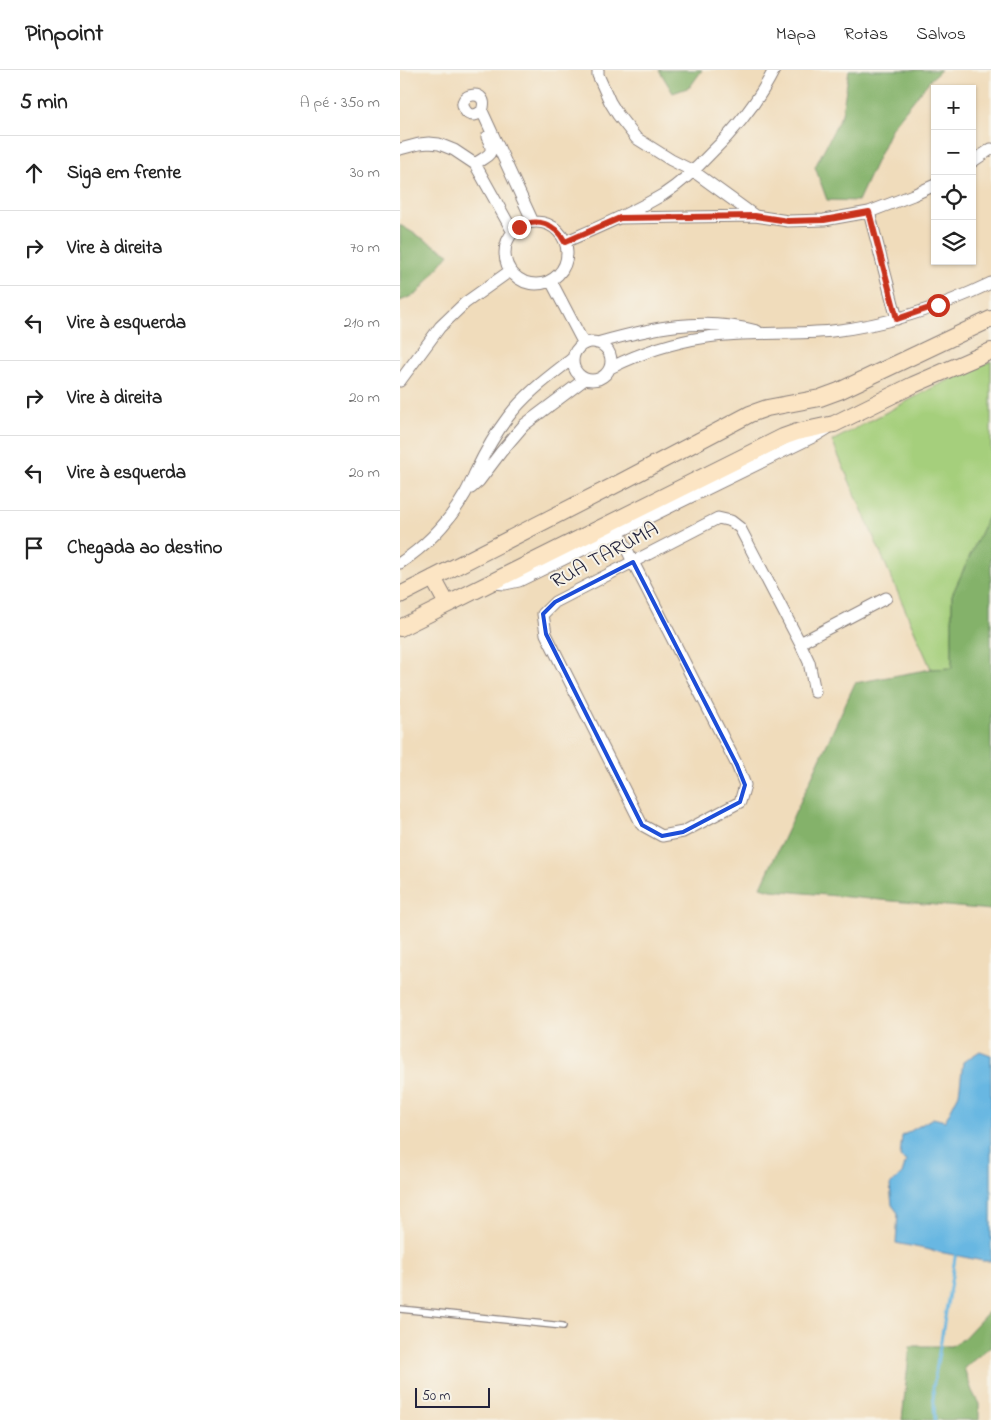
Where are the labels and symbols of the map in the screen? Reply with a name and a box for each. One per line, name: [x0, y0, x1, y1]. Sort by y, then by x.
route end: [508, 216, 531, 239]
route start: [927, 294, 950, 317]
street label: RUA TARUMA: [546, 515, 664, 597]
scale bar: [415, 1385, 490, 1408]

